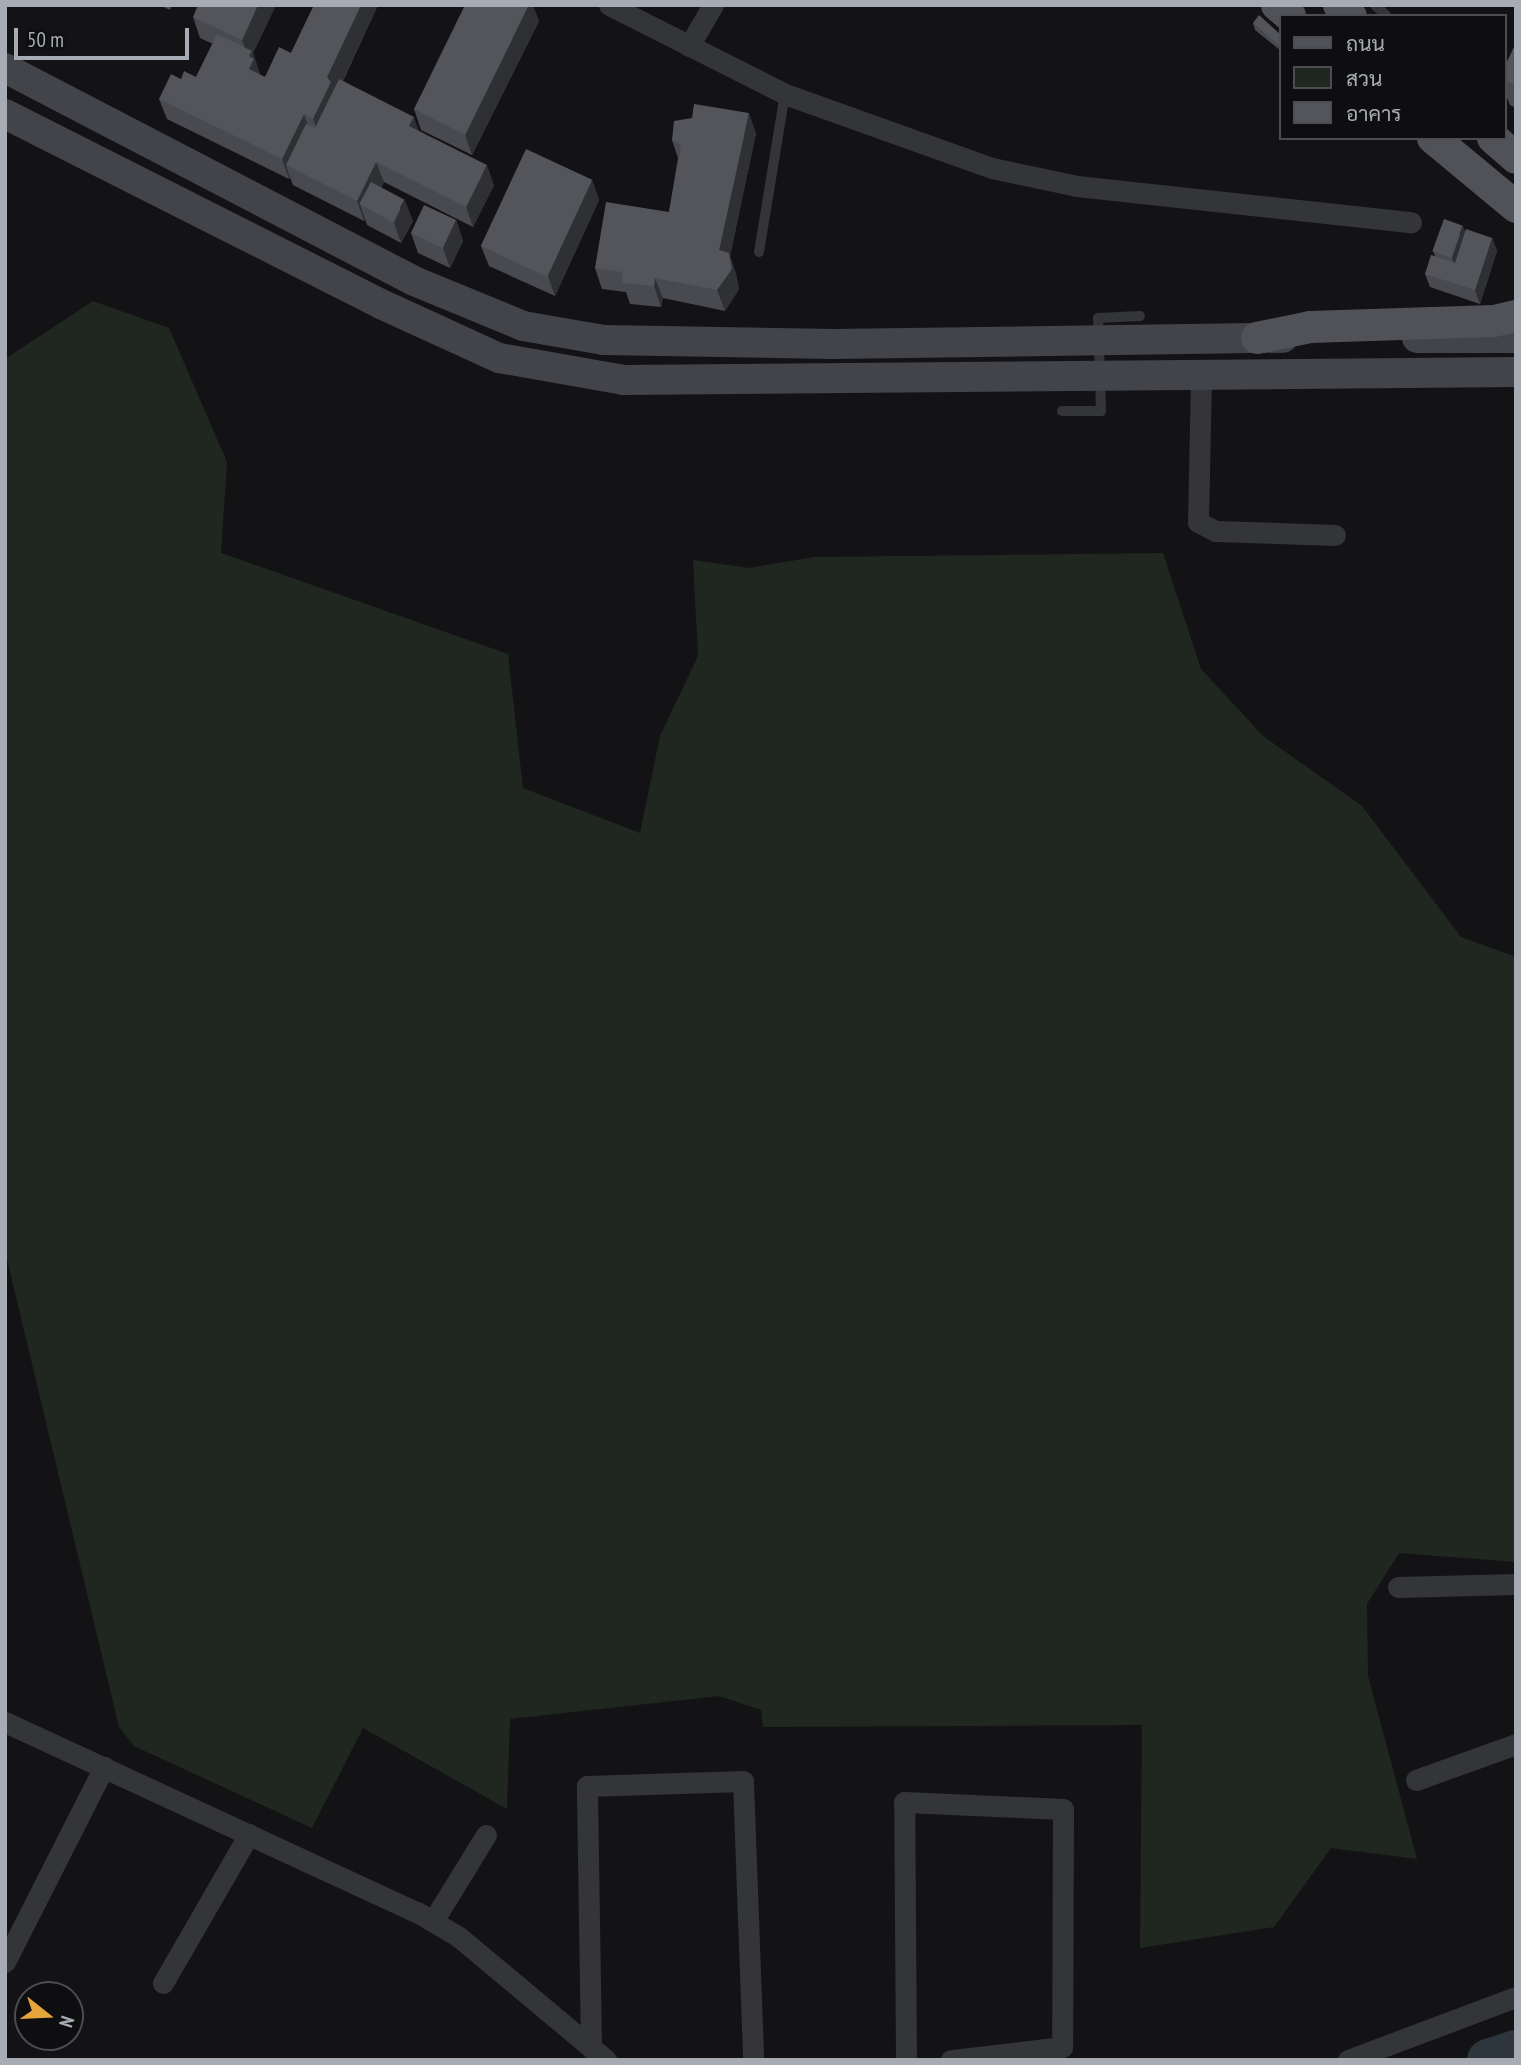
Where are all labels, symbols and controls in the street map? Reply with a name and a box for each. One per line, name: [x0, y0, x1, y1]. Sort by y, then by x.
scale bar: [18, 14, 192, 58]
legend: [1280, 14, 1507, 140]
text: 50 m: [27, 26, 64, 53]
text: ถนน: [1346, 30, 1385, 57]
text: สวน: [1346, 65, 1382, 92]
text: อาคาร: [1346, 100, 1402, 127]
north arrow: [14, 1981, 84, 2051]
text: N: [54, 2013, 80, 2030]

